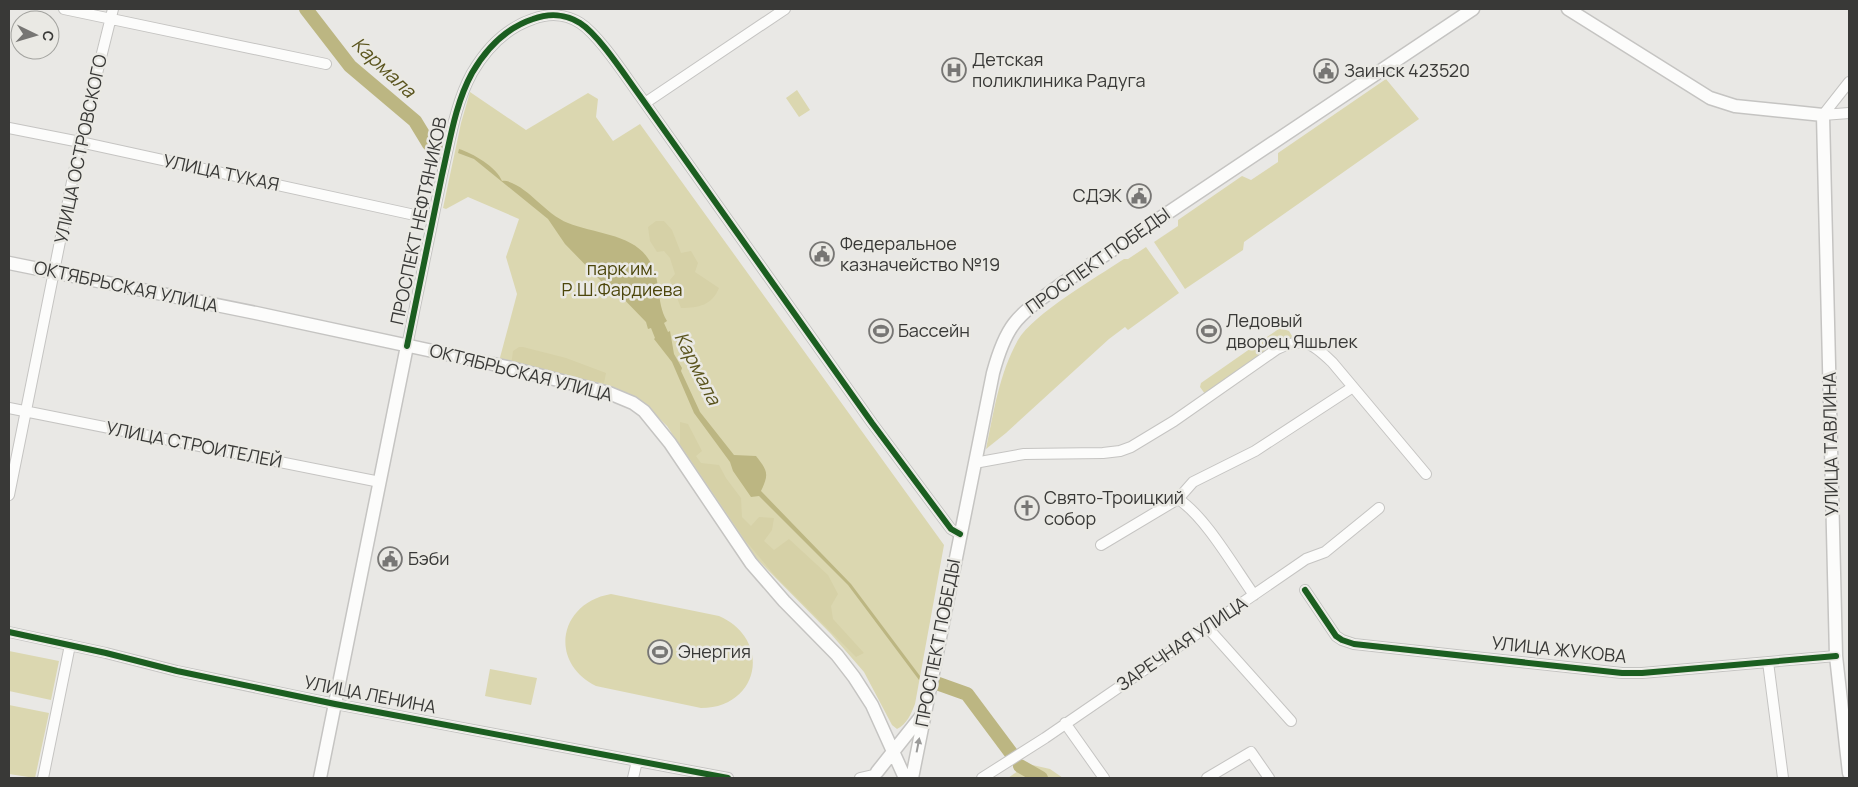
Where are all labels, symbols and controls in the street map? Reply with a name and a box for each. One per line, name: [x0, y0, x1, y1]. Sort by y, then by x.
north arrow: [10, 10, 60, 60]
text: С: [39, 30, 58, 42]
water label: Кармала: [347, 31, 423, 104]
place label: Детская поликлиника Радуга: [972, 47, 1145, 92]
street label: УЛИЦА ОСТРОВСКОГО: [48, 52, 112, 246]
hospital icon: Детская поликлиника Радуга: [941, 57, 967, 83]
public building icon: Заинск 423520: [1313, 58, 1339, 84]
place label: Заинск 423520: [1344, 58, 1470, 82]
street label: ПРОСПЕКТ НЕФТЯНИКОВ: [384, 115, 452, 327]
street label: УЛИЦА ТУКАЯ: [161, 148, 281, 196]
place label: СДЭК: [1073, 183, 1122, 207]
public building icon: СДЭК: [1126, 183, 1152, 209]
street label: ПРОСПЕКТ ПОБЕДЫ: [1021, 201, 1174, 319]
place label: Федеральное казначейство №19: [840, 231, 1000, 276]
public building icon: Федеральное казначейство №19: [809, 241, 835, 267]
street label: ОКТЯБРЬСКАЯ УЛИЦА: [32, 255, 221, 317]
park label: парк им. Р.Ш.Фардиева: [562, 256, 682, 301]
place label: Ледовый дворец Яшьлек: [1226, 308, 1358, 353]
sports icon: Бассейн: [868, 318, 894, 344]
place label: Бассейн: [898, 318, 970, 342]
sports icon: Ледовый дворец Яшьлек: [1196, 318, 1222, 344]
water label: Кармала: [669, 327, 728, 410]
street label: ОКТЯБРЬСКАЯ УЛИЦА: [427, 338, 616, 407]
street label: УЛИЦА ТАВЛИНА: [1817, 371, 1843, 516]
street label: УЛИЦА СТРОИТЕЛЕЙ: [104, 415, 284, 473]
place label: Свято-Троицкий собор: [1044, 485, 1184, 530]
church icon: Свято-Троицкий собор: [1014, 495, 1040, 521]
public building icon: Бэби: [377, 546, 403, 572]
place label: Бэби: [408, 546, 450, 570]
street label: ПРОСПЕКТ ПОБЕДЫ: [909, 557, 965, 729]
street label: ЗАРЕЧНАЯ УЛИЦА: [1111, 590, 1252, 696]
street label: УЛИЦА ЖУКОВА: [1490, 630, 1628, 668]
sports icon: Энергия: [647, 639, 673, 665]
place label: Энергия: [678, 639, 751, 663]
street label: УЛИЦА ЛЕНИНА: [302, 669, 439, 719]
one-way arrow: [915, 737, 923, 753]

